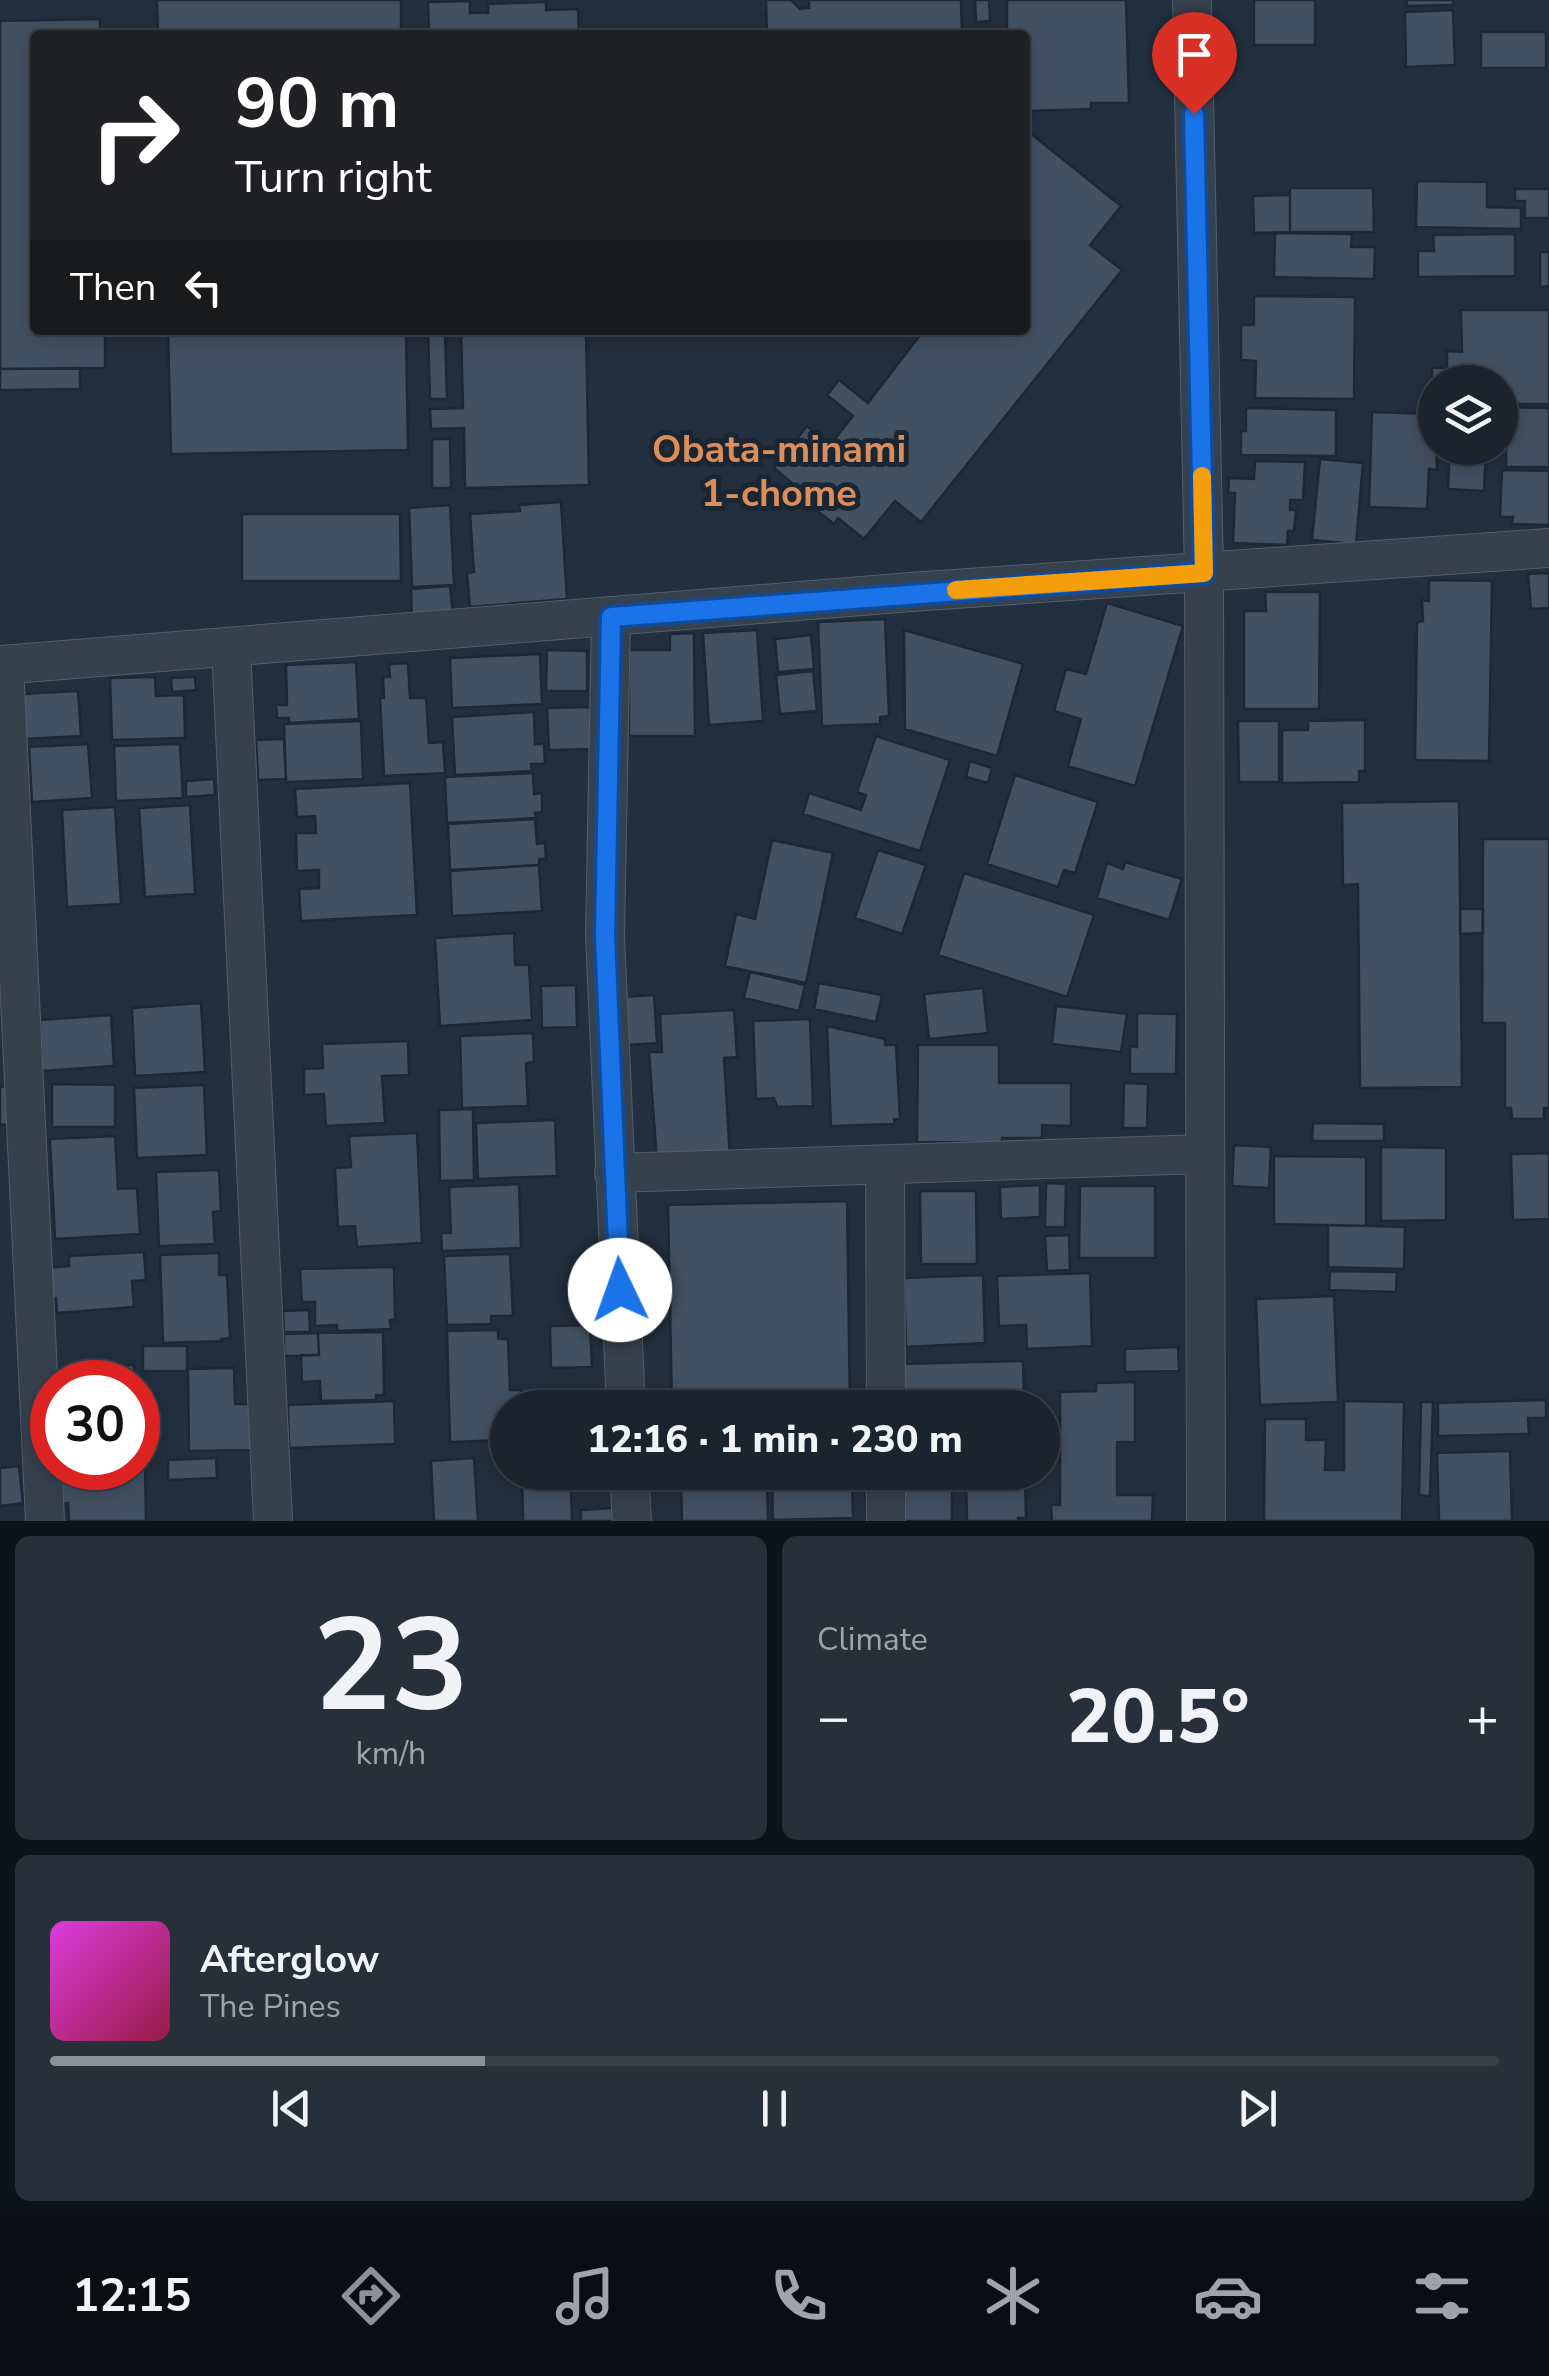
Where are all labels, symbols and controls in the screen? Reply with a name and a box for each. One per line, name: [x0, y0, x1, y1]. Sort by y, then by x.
pin: [1152, 12, 1237, 115]
icon: arrive: [1167, 27, 1222, 82]
text: 90 m: [235, 56, 399, 152]
icon: right: [70, 70, 200, 200]
text: Turn right: [235, 147, 432, 208]
icon: left: [176, 260, 231, 315]
text: Then: [70, 262, 156, 313]
map controls: [1418, 365, 1518, 465]
button: layers: [1418, 365, 1518, 465]
district label: Obata-minami 1-chome: [652, 424, 906, 519]
position arrow: [568, 1238, 672, 1342]
speed limit sign: 30: [30, 1360, 160, 1490]
text: 12:16 · 1 min · 230 m: [587, 1414, 963, 1465]
text: 23: [313, 1578, 469, 1755]
text: Climate: [817, 1618, 928, 1661]
text: 20.5°: [1066, 1666, 1250, 1768]
text: −: [817, 1680, 850, 1755]
text: +: [1466, 1680, 1499, 1755]
text: km/h: [356, 1732, 426, 1775]
text: Afterglow: [200, 1934, 379, 1985]
text: The Pines: [200, 1985, 341, 2028]
icon: previous: [264, 2081, 319, 2136]
icon: pause: [747, 2081, 802, 2136]
icon: next: [1230, 2081, 1285, 2136]
icon: directions: [336, 2261, 406, 2331]
icon: music: [550, 2261, 620, 2331]
icon: phone: [764, 2261, 834, 2331]
icon: climate: [978, 2261, 1048, 2331]
icon: car: [1193, 2261, 1263, 2331]
icon: filters: [1407, 2261, 1477, 2331]
text: 12:15: [72, 2266, 191, 2327]

